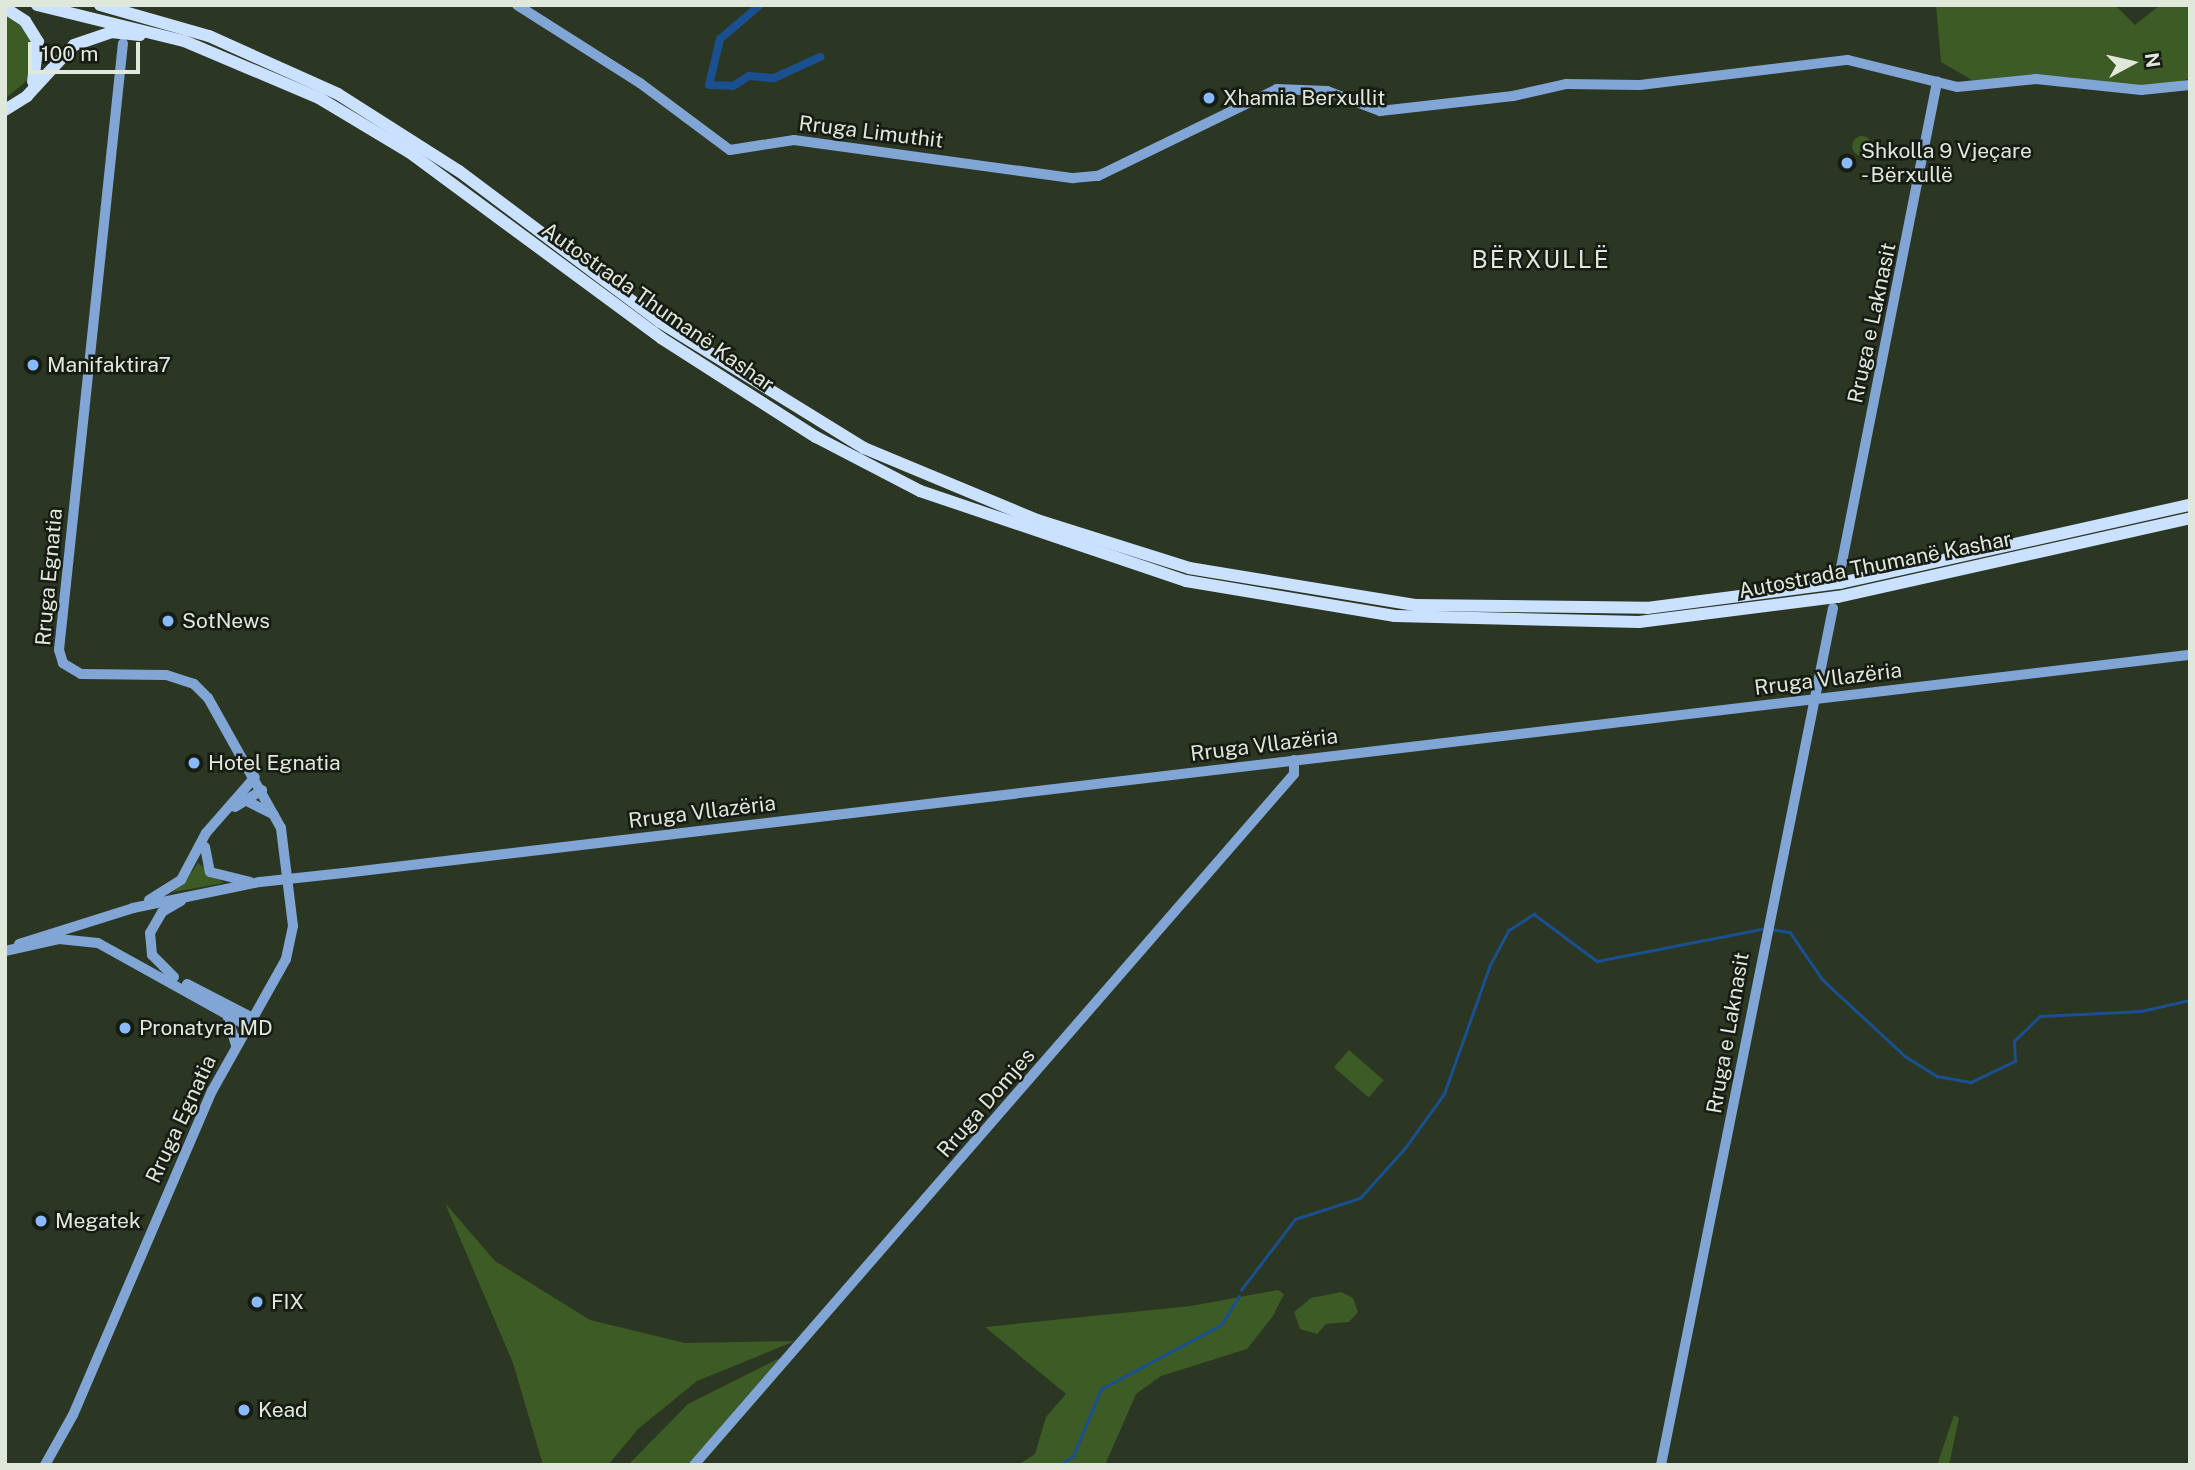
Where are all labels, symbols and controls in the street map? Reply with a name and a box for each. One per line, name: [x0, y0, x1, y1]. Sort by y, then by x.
scale bar: [32, 28, 144, 72]
north arrow: [2097, 28, 2167, 98]
text: 100 m: [41, 41, 98, 66]
text: N: [2141, 51, 2165, 69]
place label: Xhamia Berxullit: [1223, 85, 1385, 111]
marker: Xhamia Berxullit: [1201, 90, 1217, 106]
street label: Rruga Limuthit: [797, 111, 945, 153]
place label: Shkolla 9 Vjeçare - Bërxullë: [1861, 138, 2032, 188]
marker: Shkolla 9 Vjeçare - Bërxullë: [1839, 155, 1855, 171]
street label: Autostrada Thumanë Kashar: [537, 217, 779, 397]
street label: Rruga e Laknasit: [1843, 240, 1901, 406]
district label: BËRXULLË: [1472, 246, 1610, 274]
place label: Manifaktira7: [47, 352, 171, 378]
marker: Manifaktira7: [25, 357, 41, 373]
street label: Rruga Egnatia: [30, 507, 68, 647]
street label: Autostrada Thumanë Kashar: [1736, 526, 2014, 604]
place label: SotNews: [182, 608, 270, 634]
marker: SotNews: [160, 613, 176, 629]
street label: Rruga Vllazëria: [1753, 657, 1903, 701]
street label: Rruga Vllazëria: [1189, 723, 1339, 767]
place label: Hotel Egnatia: [208, 750, 341, 776]
marker: Hotel Egnatia: [186, 755, 202, 771]
street label: Rruga Vllazëria: [627, 790, 777, 834]
street label: Rruga e Laknasit: [1701, 950, 1755, 1116]
place label: Pronatyra MD: [139, 1015, 273, 1041]
marker: Pronatyra MD: [117, 1020, 133, 1036]
street label: Rruga Domjes: [932, 1043, 1040, 1163]
street label: Rruga Egnatia: [140, 1051, 222, 1187]
place label: Megatek: [55, 1208, 141, 1234]
marker: Megatek: [33, 1213, 49, 1229]
place label: FIX: [271, 1289, 304, 1315]
marker: FIX: [249, 1294, 265, 1310]
place label: Kead: [258, 1397, 308, 1423]
marker: Kead: [236, 1402, 252, 1418]

